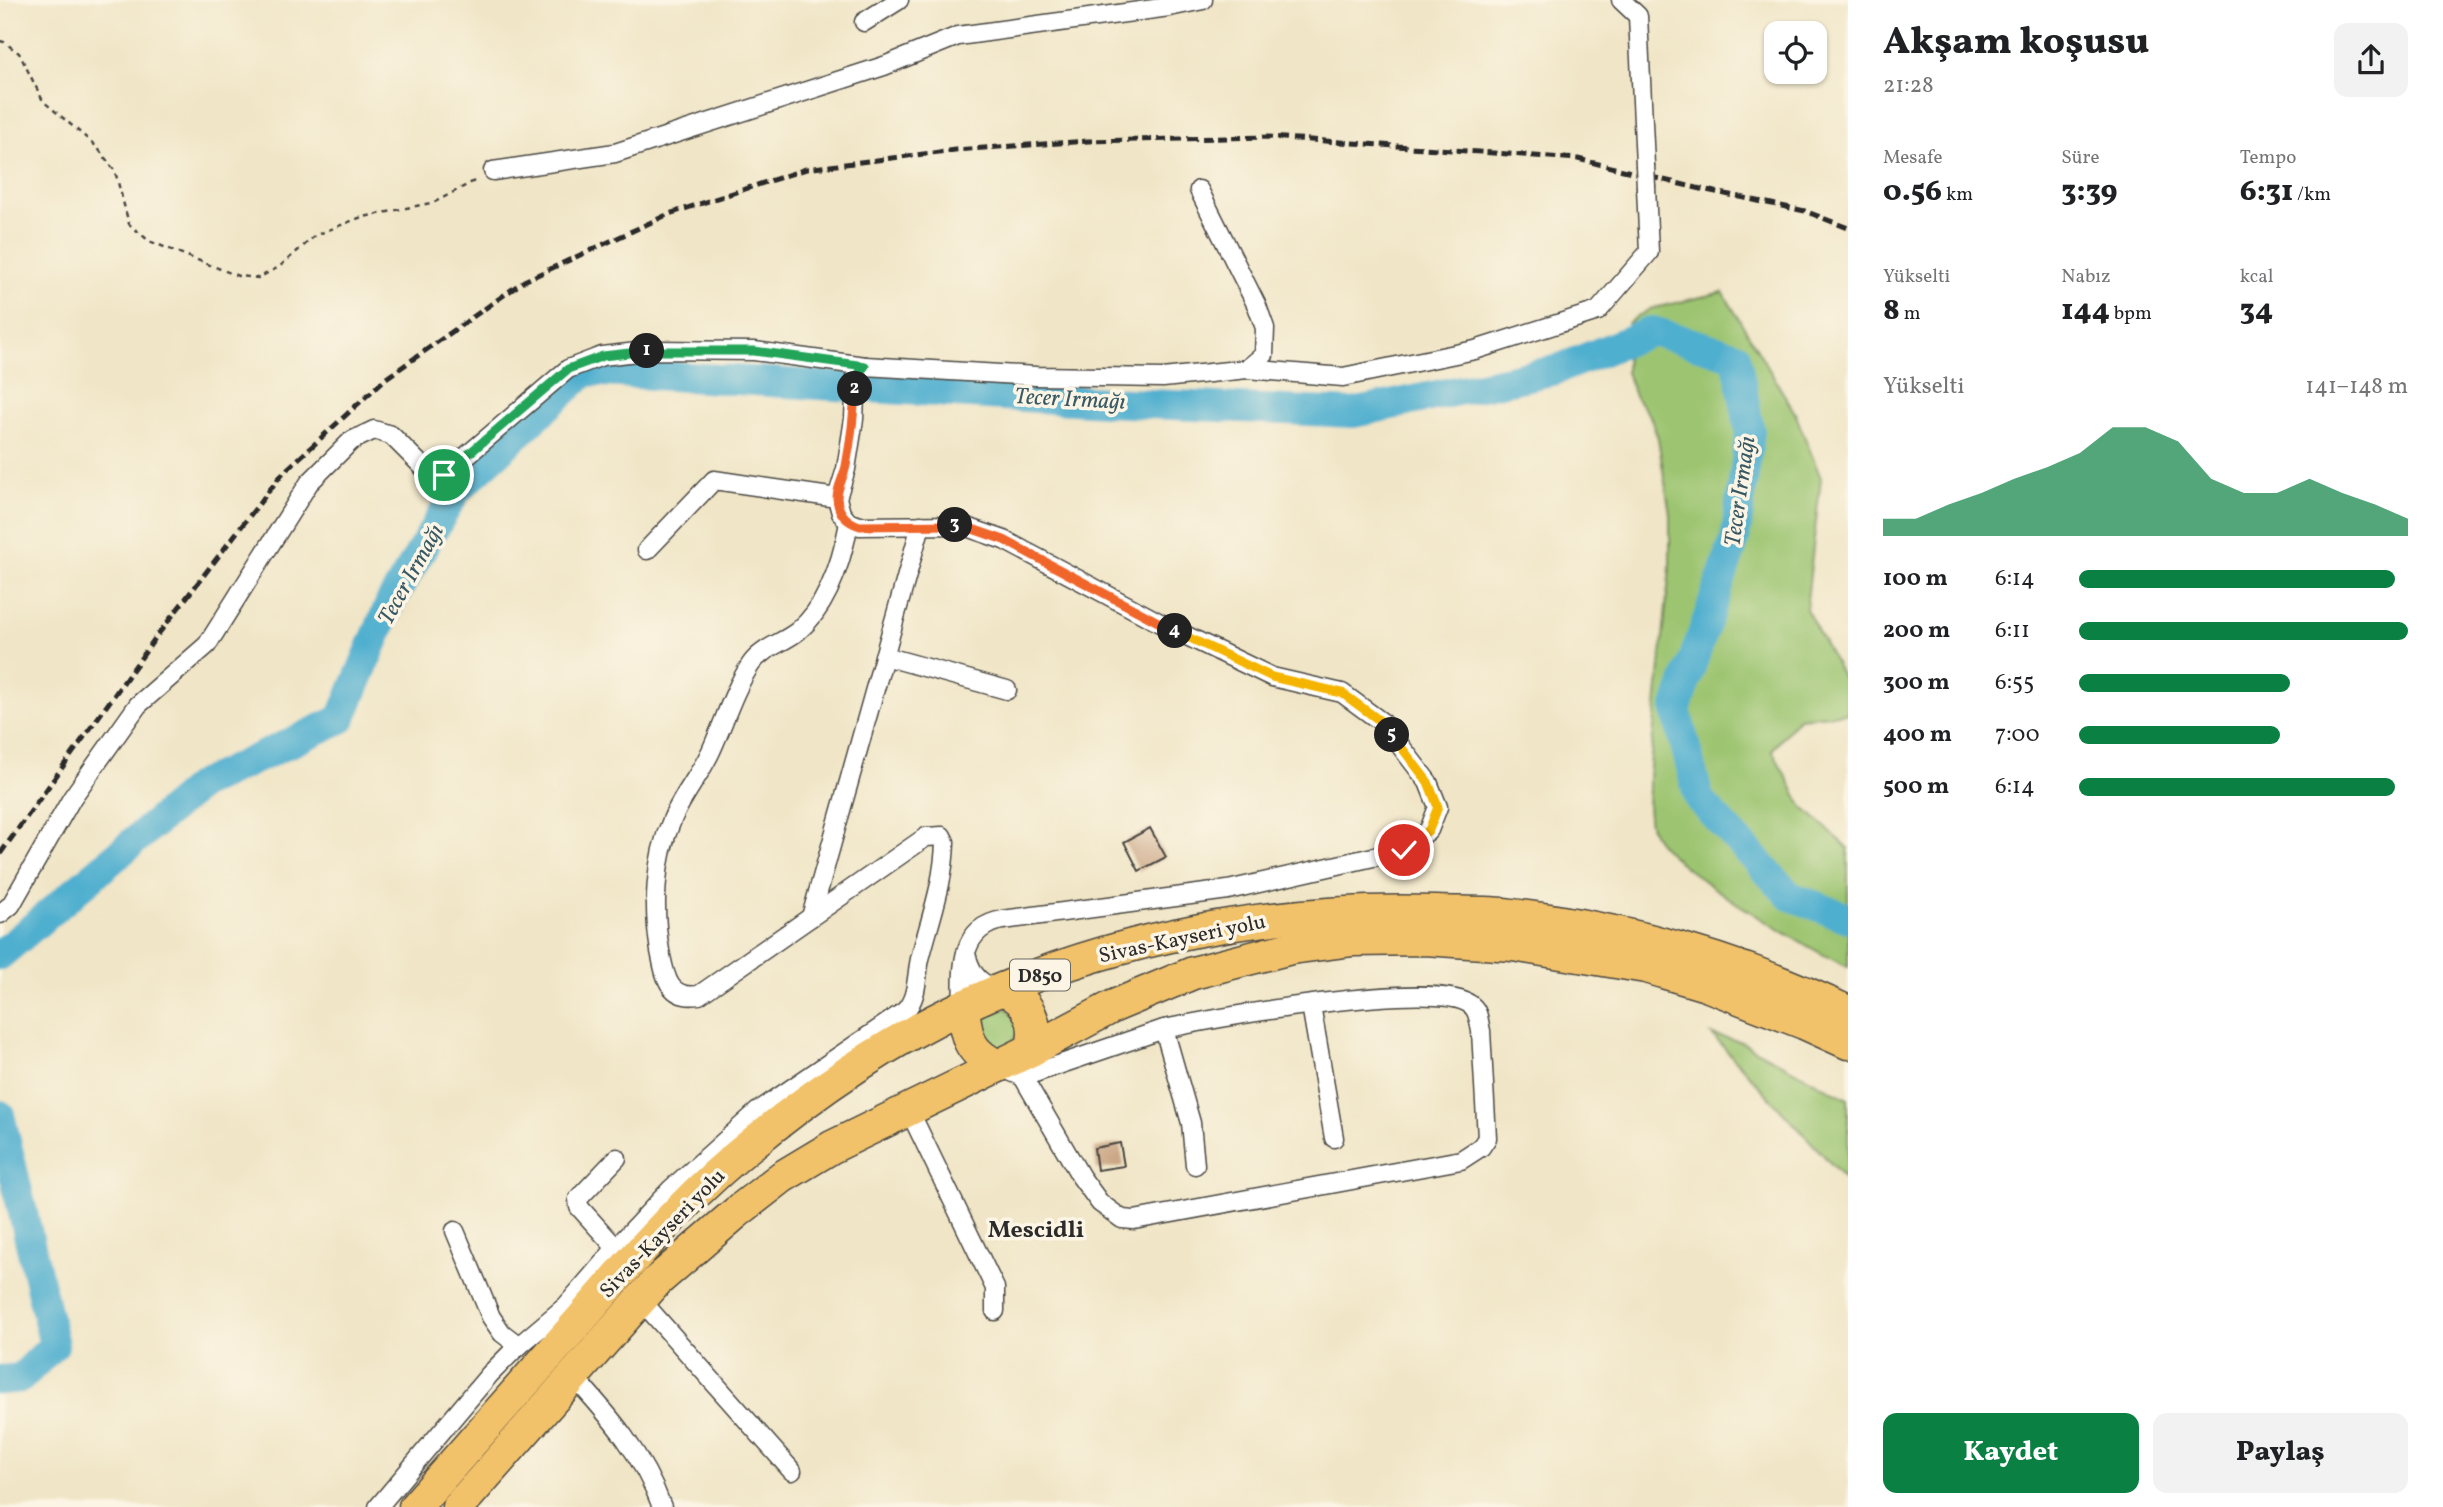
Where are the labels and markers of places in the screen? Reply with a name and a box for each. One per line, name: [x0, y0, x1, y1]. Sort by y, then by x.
pin: 1: [630, 334, 664, 368]
pin: 2: [838, 372, 872, 406]
pin: [414, 445, 474, 505]
pin: 3: [937, 508, 972, 542]
pin: 4: [1158, 614, 1192, 648]
pin: 5: [1374, 718, 1410, 752]
pin: [1374, 820, 1434, 880]

